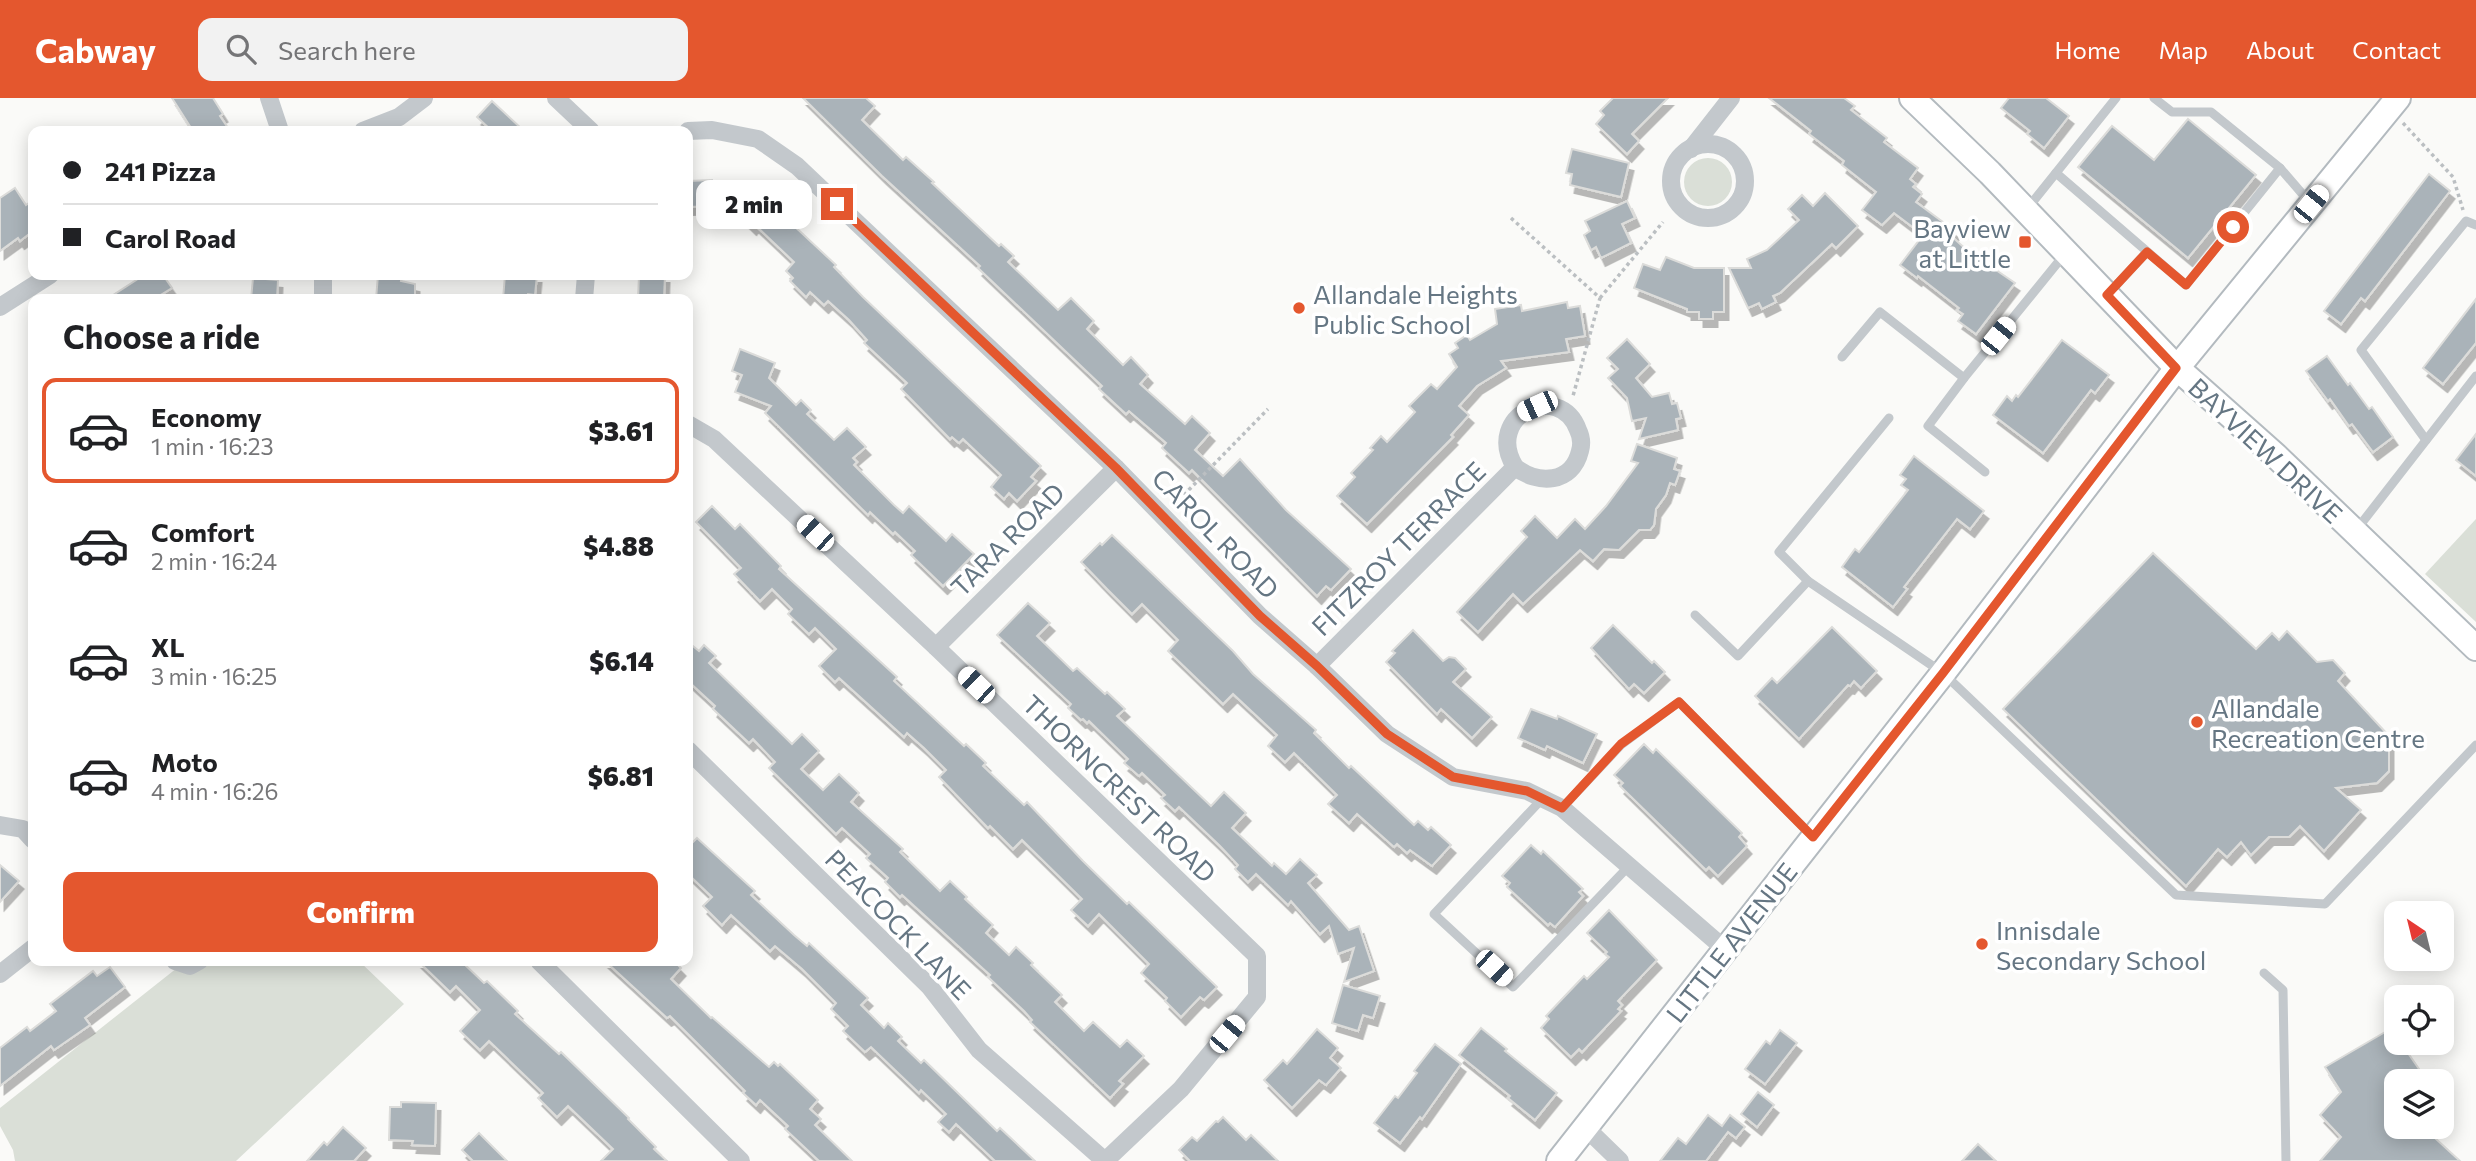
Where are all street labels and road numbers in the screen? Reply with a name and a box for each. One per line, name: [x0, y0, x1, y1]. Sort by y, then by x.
street label: BAYVIEW DRIVE: [2183, 371, 2349, 529]
street label: FITZROY TERRACE: [1305, 455, 1491, 641]
street label: CAROL ROAD: [1146, 462, 1286, 604]
street label: TARA ROAD: [944, 476, 1070, 602]
street label: THORNCREST ROAD: [1017, 688, 1223, 888]
street label: PEACOCK LANE: [820, 843, 978, 1005]
street label: LITTLE AVENUE: [1659, 856, 1803, 1028]

